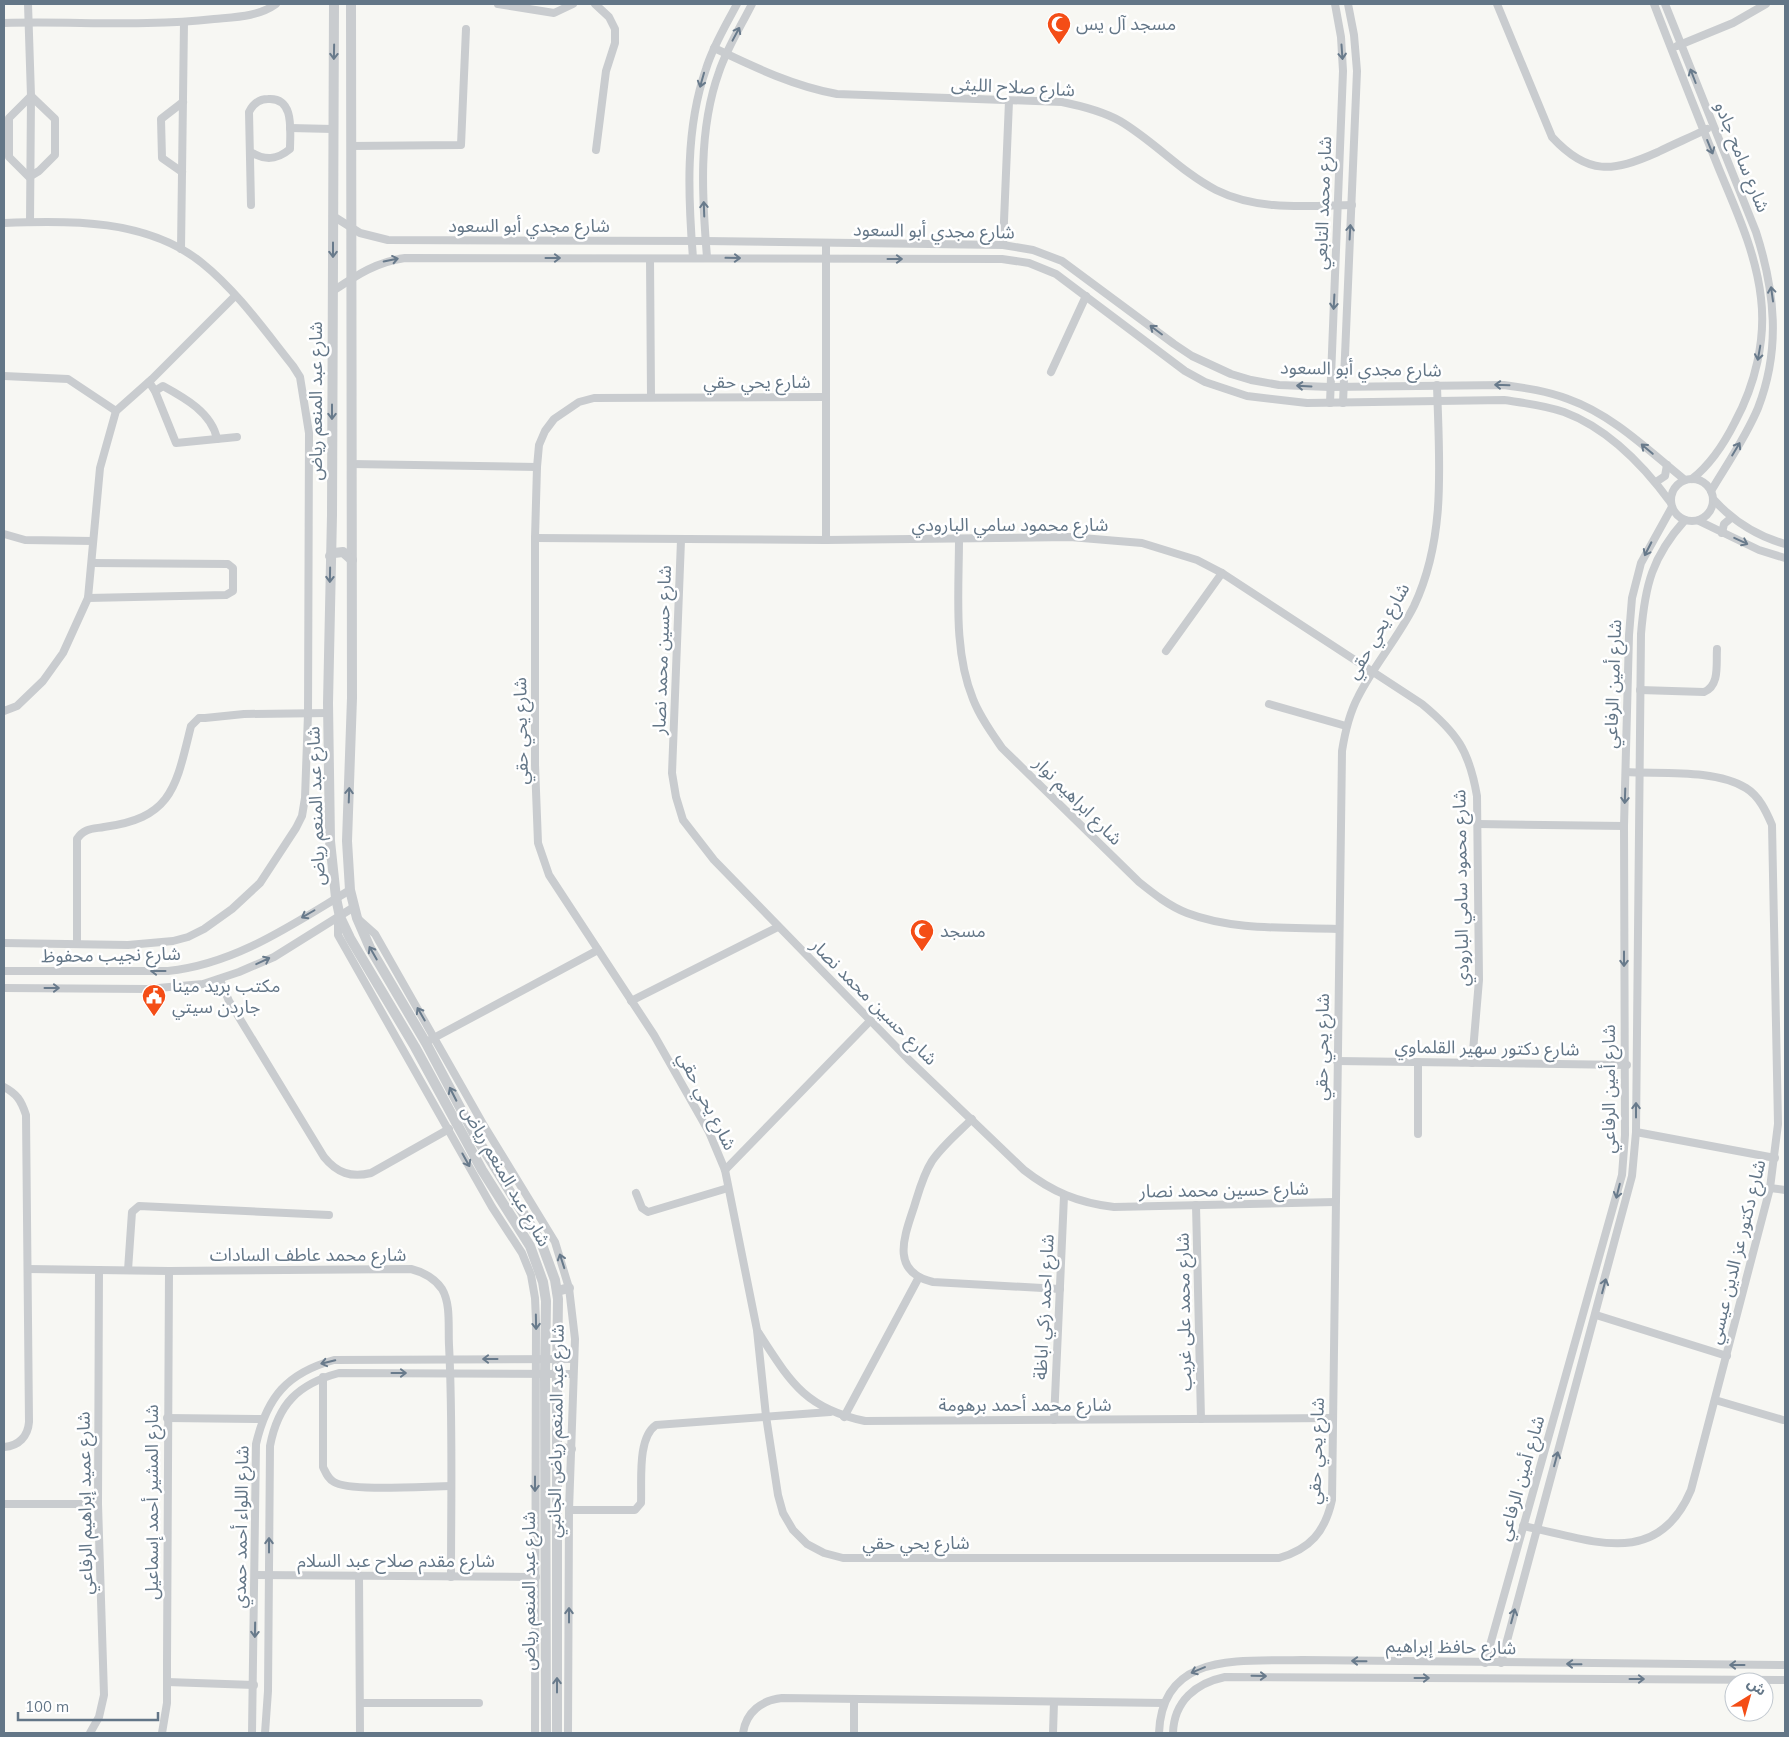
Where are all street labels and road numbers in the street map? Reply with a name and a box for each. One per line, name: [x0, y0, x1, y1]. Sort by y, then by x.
street label: شارع صلاح الليثى: [950, 72, 1076, 104]
street label: شارع سامح جادو: [1707, 98, 1775, 217]
street label: شارع محمد التابعي: [1309, 136, 1339, 270]
street label: شارع مجدي أبو السعود: [448, 214, 610, 240]
street label: شارع مجدي أبو السعود: [853, 218, 1015, 246]
street label: شارع عبد المنعم رياض: [304, 321, 330, 481]
street label: شارع مجدي أبو السعود: [1280, 356, 1442, 384]
street label: شارع يحي حقي: [703, 370, 811, 396]
street label: شارع محمود سامي البارودي: [912, 513, 1108, 539]
street label: شارع حسين محمد نصار: [647, 565, 679, 736]
street label: شارع يحي حقي: [1341, 579, 1417, 684]
street label: شارع أمين الرفاعي: [1599, 619, 1629, 749]
street label: شارع يحي حقي: [508, 677, 536, 785]
street label: شارع عبد المنعم رياض: [301, 726, 333, 886]
street label: شارع ابراهيم نوار: [1026, 751, 1127, 852]
street label: شارع محمود سامي البارودي: [1447, 789, 1477, 987]
street label: شارع حسين محمد نصار: [803, 933, 942, 1072]
street label: شارع نجيب محفوظ: [41, 942, 181, 970]
street label: شارع يحي حقي: [1309, 993, 1337, 1101]
street label: شارع أمين الرفاعي: [1597, 1024, 1623, 1154]
street label: شارع دكتور سهير القلماوي: [1394, 1034, 1580, 1064]
street label: شارع يحي حقي: [670, 1048, 742, 1155]
street label: شارع عبد المنعم رياض: [454, 1101, 556, 1252]
street label: شارع دكتور عز الدين عيسي: [1702, 1157, 1773, 1347]
street label: شارع حسين محمد نصار: [1138, 1177, 1309, 1205]
street label: شارع محمد على غريب: [1171, 1233, 1199, 1391]
street label: شارع احمد زكي اباظة: [1028, 1234, 1062, 1381]
street label: شارع محمد عاطف السادات: [210, 1243, 406, 1269]
street label: شارع عبد المنعم رياض الجانبي: [542, 1324, 572, 1538]
street label: شارع محمد أحمد برهومة: [938, 1393, 1112, 1419]
street label: شارع يحي حقي: [1302, 1397, 1332, 1505]
street label: شارع المشير أحمد إسماعيل: [140, 1404, 166, 1600]
street label: شارع عميد إبراهيم الرفاعي: [71, 1411, 101, 1595]
street label: شارع أمين الرفاعي: [1492, 1413, 1552, 1544]
street label: شارع اللواء أحمد حمدي: [228, 1445, 256, 1609]
street label: شارع عبد المنعم رياض: [517, 1511, 543, 1671]
street label: شارع يحي حقي: [862, 1531, 970, 1557]
street label: شارع مقدم صلاح عبد السلام: [297, 1549, 495, 1575]
street label: شارع حافظ إبراهيم: [1385, 1634, 1516, 1662]

